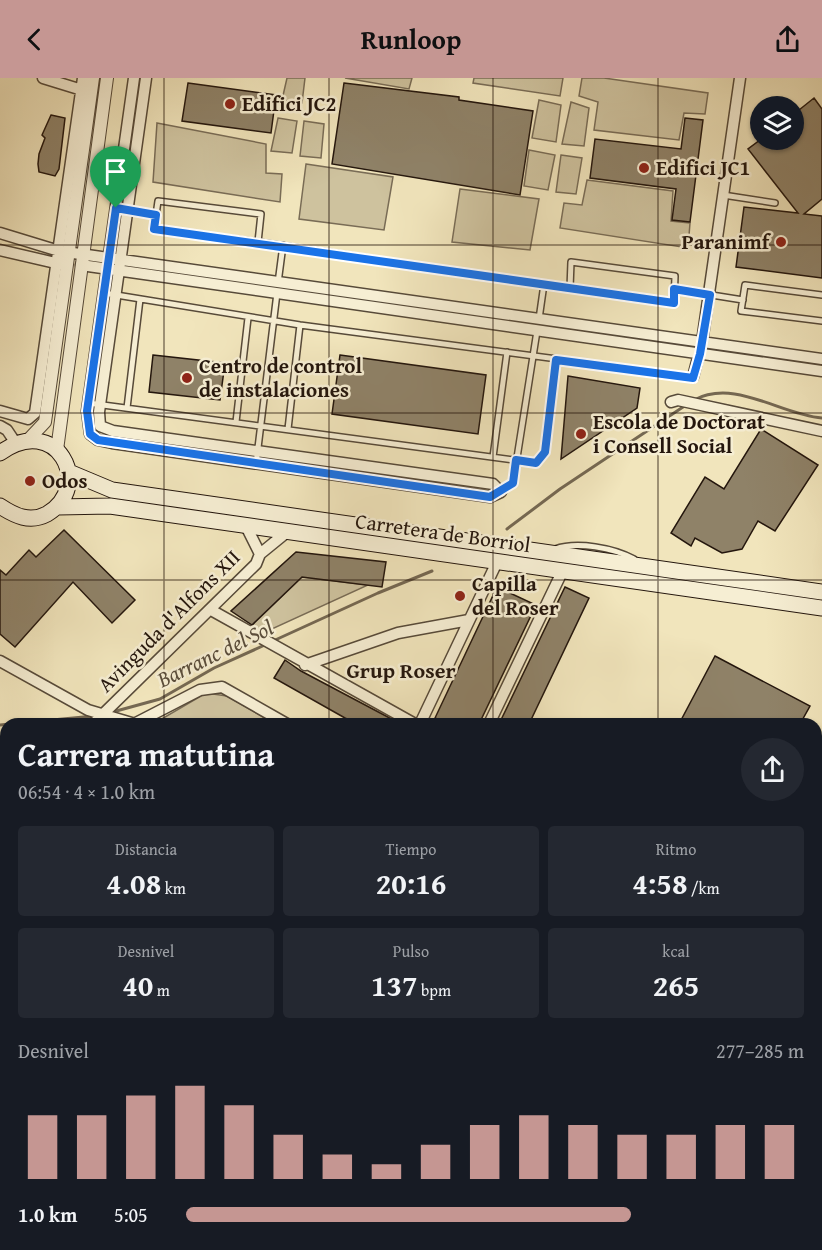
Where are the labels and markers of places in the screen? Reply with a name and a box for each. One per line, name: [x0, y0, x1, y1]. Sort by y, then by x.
place label: Edifici JC2: [242, 88, 336, 119]
marker: Edifici JC2: [223, 97, 237, 111]
pin: [90, 146, 141, 208]
place label: Edifici JC1: [656, 152, 750, 183]
marker: Edifici JC1: [637, 161, 651, 175]
place label: Paranimf: [682, 226, 772, 257]
marker: Paranimf: [774, 235, 788, 249]
place label: Centro de control de instalaciones: [199, 350, 362, 405]
marker: Centro de control de instalaciones: [180, 371, 194, 385]
place label: Escola de Doctorat i Consell Social: [593, 406, 765, 461]
marker: Escola de Doctorat i Consell Social: [574, 427, 588, 441]
place label: Odos: [42, 465, 87, 496]
marker: Odos: [23, 474, 37, 488]
place label: Capilla del Roser: [472, 568, 559, 623]
marker: Capilla del Roser: [453, 589, 467, 603]

